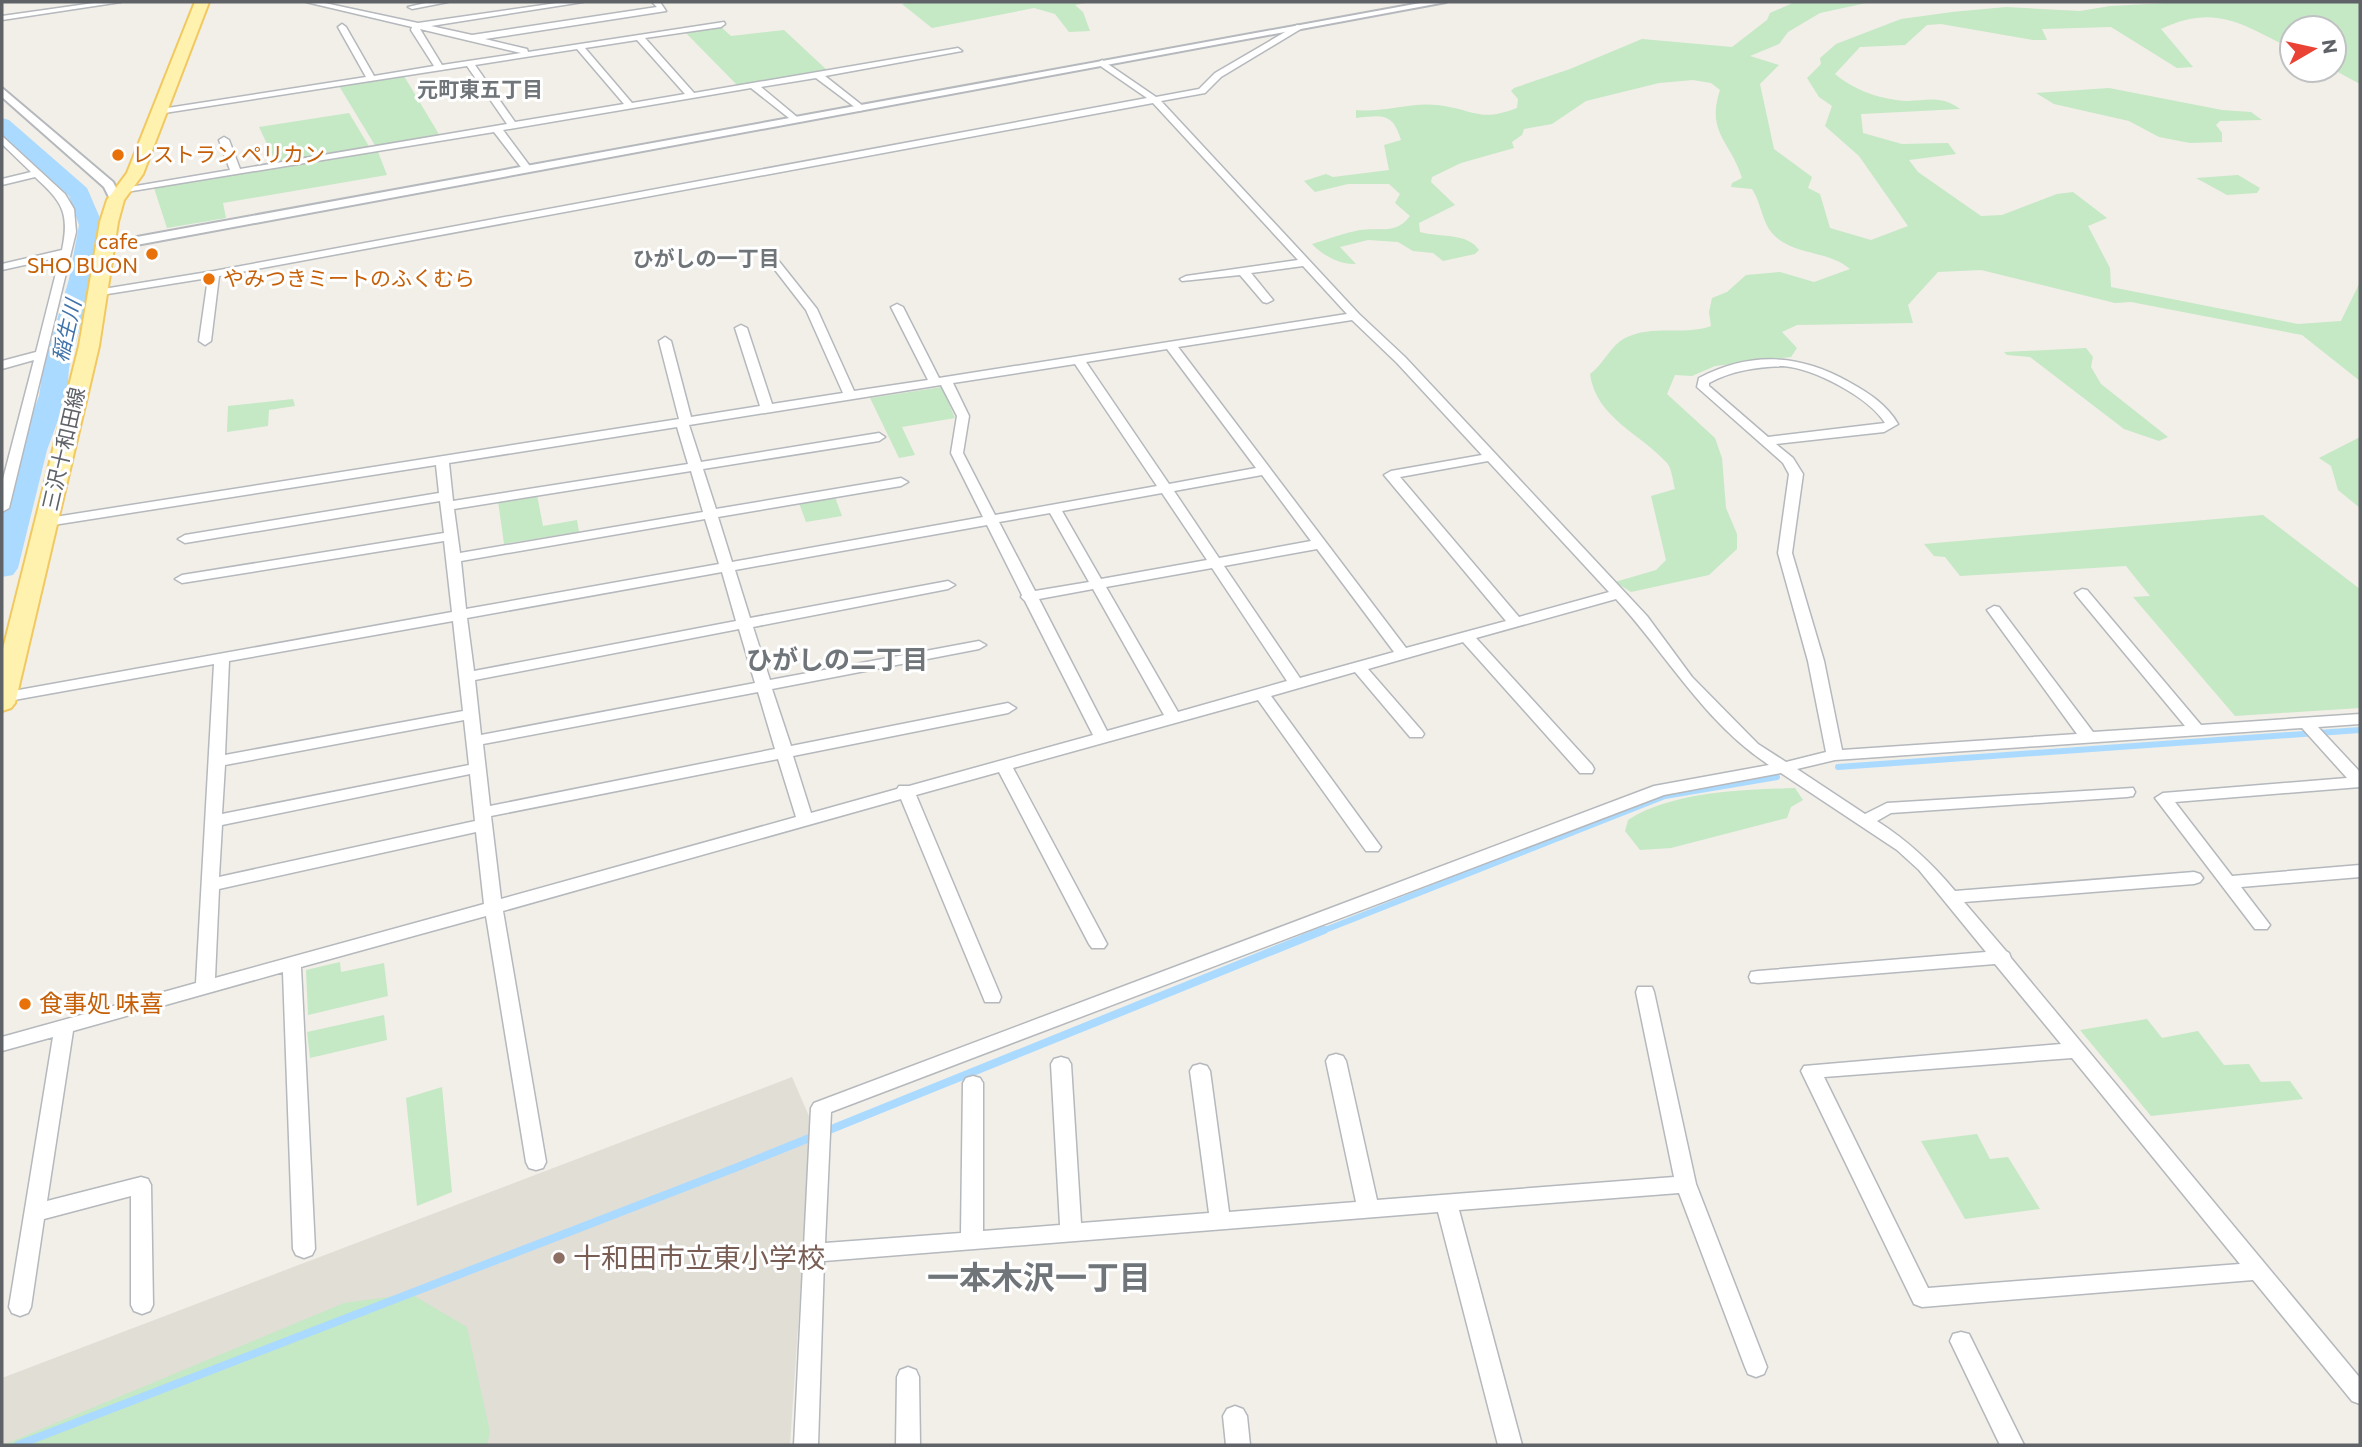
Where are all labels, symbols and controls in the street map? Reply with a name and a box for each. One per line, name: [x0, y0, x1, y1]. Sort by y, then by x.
north arrow: [2278, 14, 2348, 84]
text: N: [2318, 37, 2343, 55]
district label: 元町東五丁目: [417, 76, 543, 101]
place label: レストラン ペリカン: [132, 141, 325, 166]
marker: レストラン ペリカン: [110, 147, 126, 163]
place label: cafe SHO BUON: [27, 228, 138, 277]
district label: ひがしの一丁目: [633, 245, 780, 270]
marker: cafe SHO BUON: [144, 246, 160, 262]
place label: やみつきミートのふくむら: [223, 265, 475, 290]
marker: やみつきミートのふくむら: [201, 271, 217, 287]
water label: 稲生川: [46, 295, 85, 364]
street label: 三沢十和田線: [36, 384, 89, 513]
district label: ひがしの二丁目: [746, 643, 928, 674]
place label: 食事処 味喜: [39, 988, 164, 1017]
marker: 食事処 味喜: [17, 996, 33, 1012]
place label: 十和田市立東小学校: [573, 1240, 825, 1274]
marker: 十和田市立東小学校: [551, 1250, 567, 1266]
district label: 一本木沢一丁目: [927, 1256, 1151, 1296]

